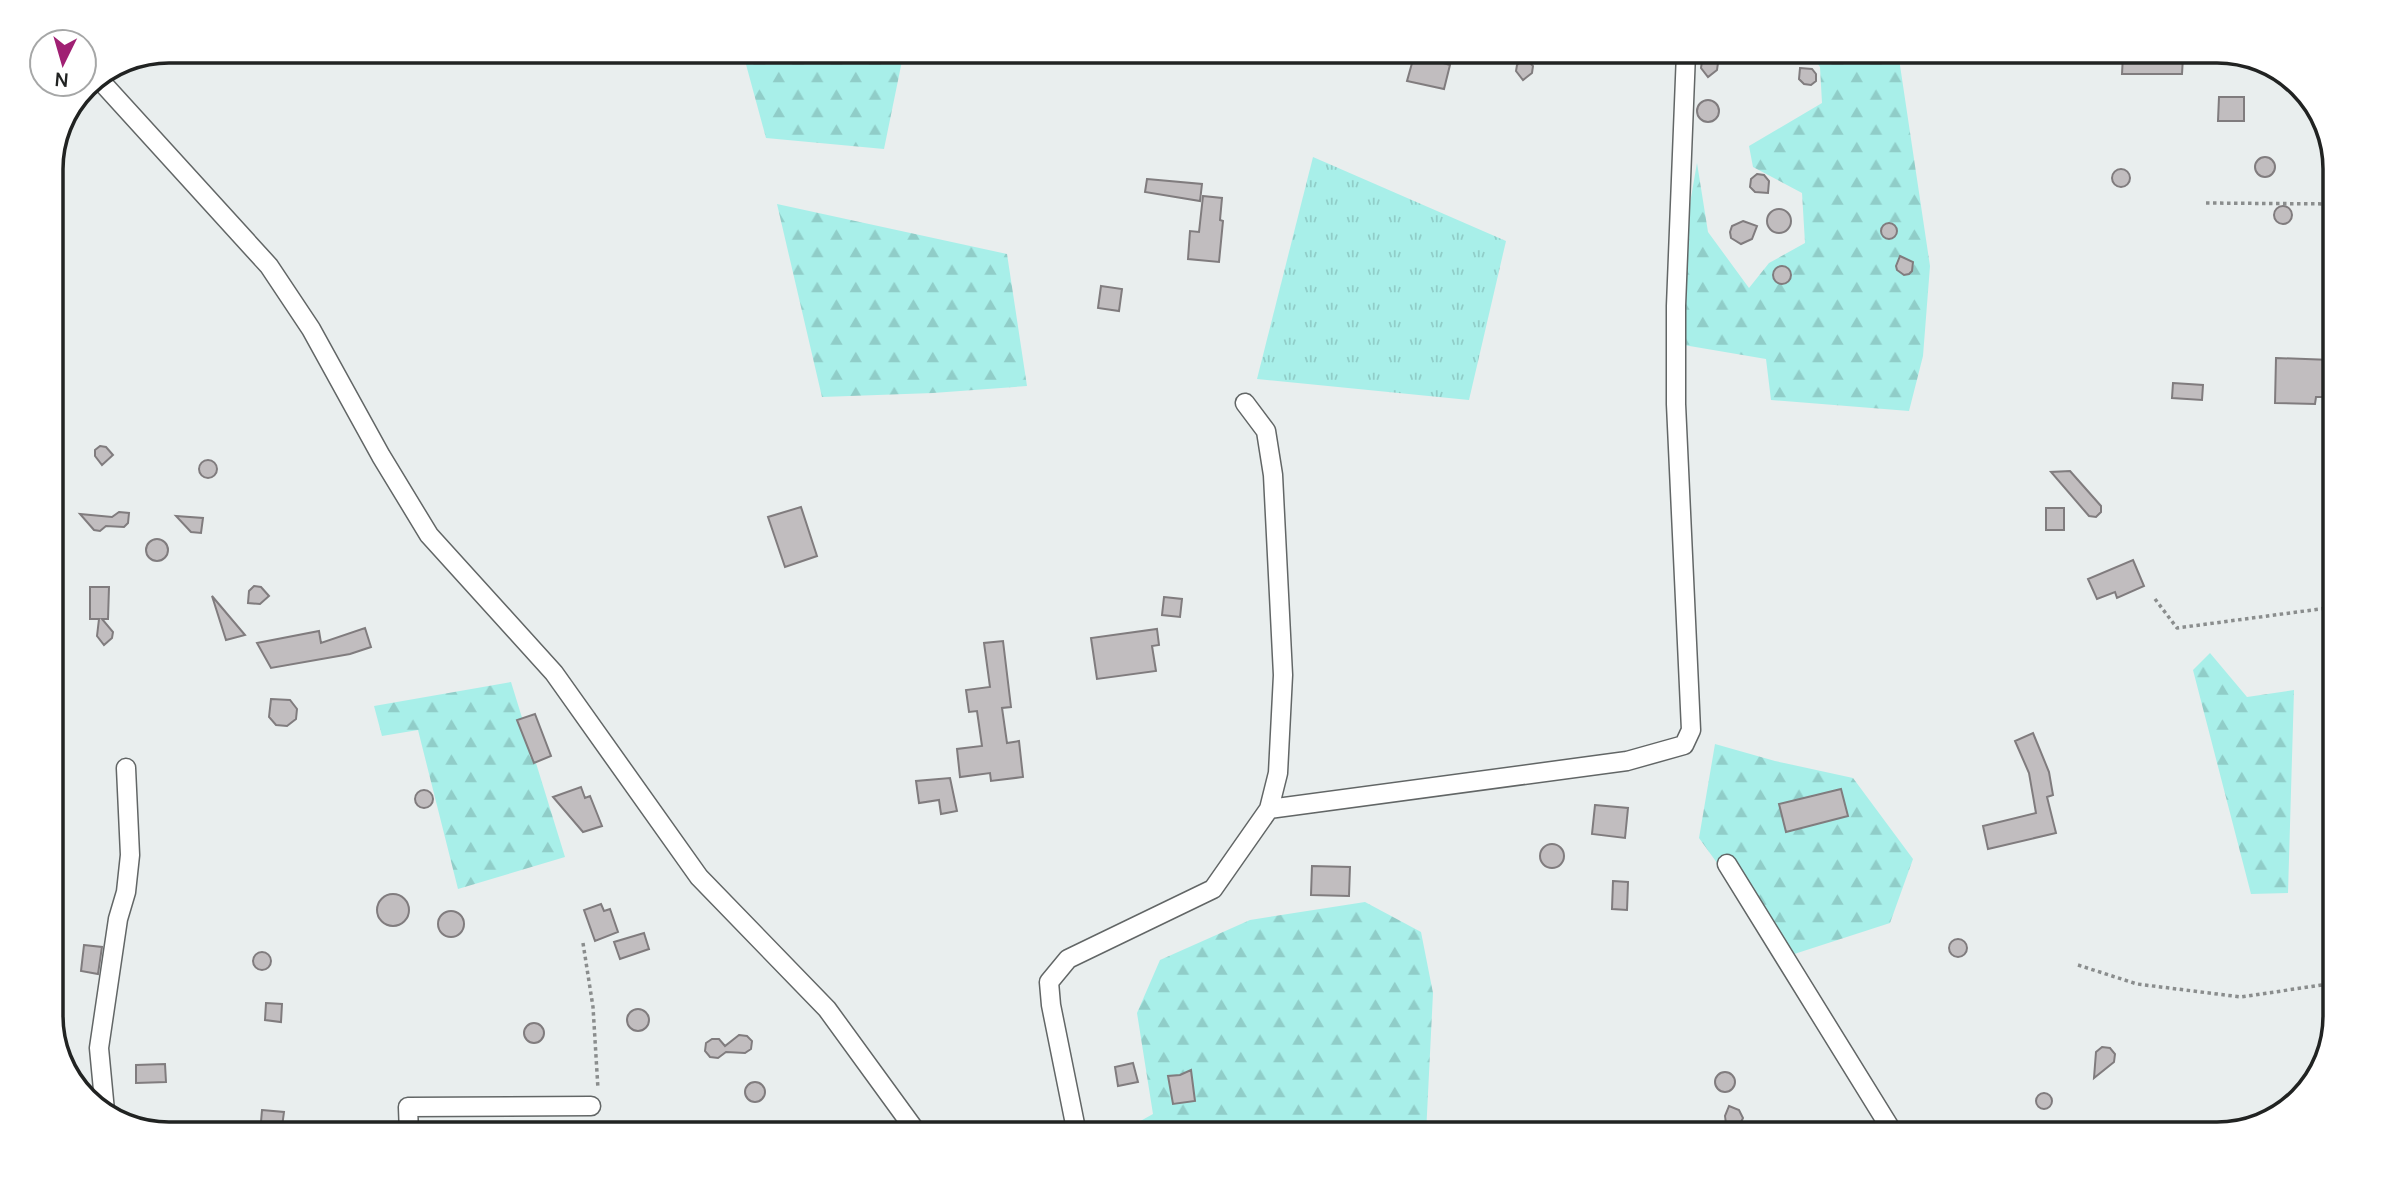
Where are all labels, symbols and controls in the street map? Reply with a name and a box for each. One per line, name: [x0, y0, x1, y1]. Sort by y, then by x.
north arrow: [28, 28, 98, 98]
text: N: [54, 66, 69, 93]

